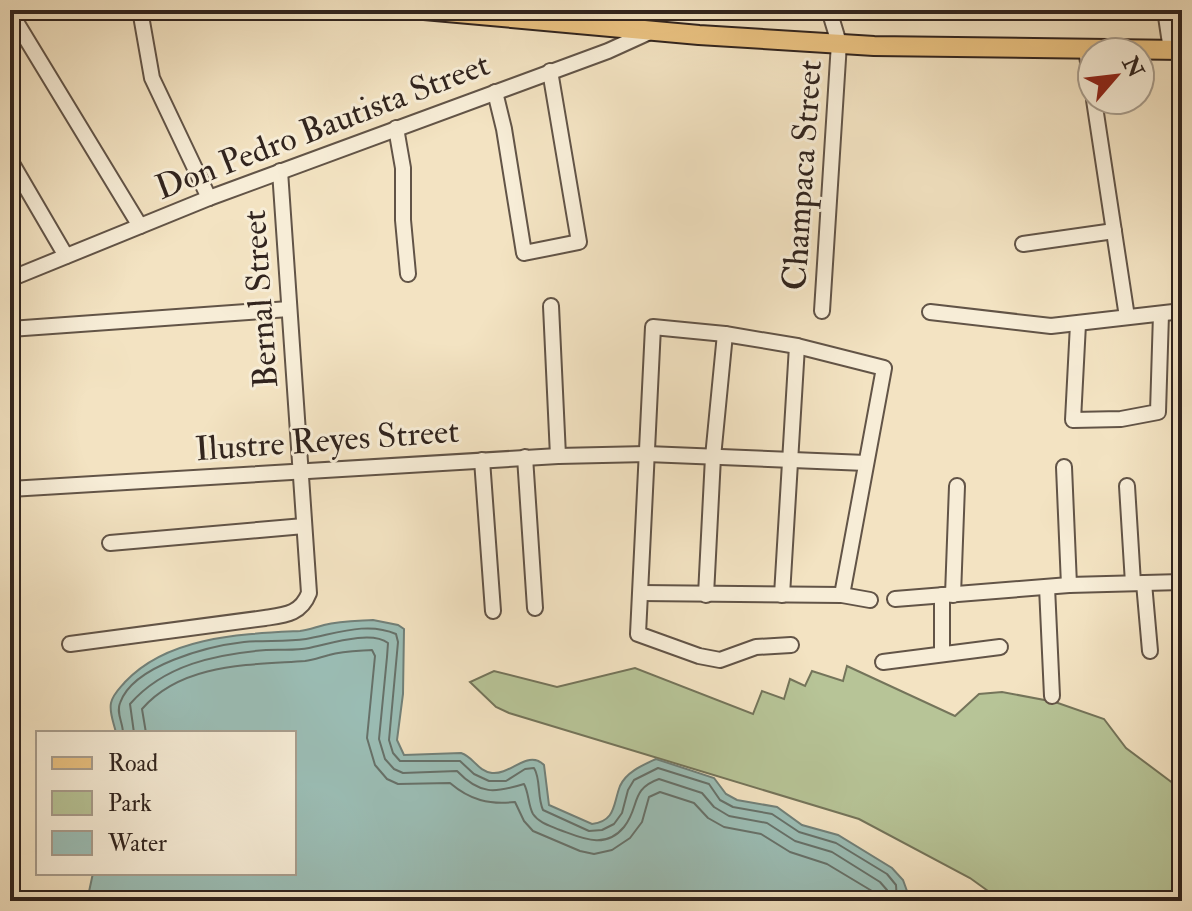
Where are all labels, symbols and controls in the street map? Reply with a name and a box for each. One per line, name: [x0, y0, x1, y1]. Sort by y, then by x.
north arrow: [1076, 36, 1156, 116]
street label: Don Pedro Bautista Street: [149, 43, 496, 210]
text: N: [1115, 51, 1150, 83]
street label: Champaca Street: [773, 58, 832, 292]
street label: Bernal Street: [233, 208, 288, 389]
street label: Ilustre Reyes Street: [194, 410, 461, 471]
legend: [36, 731, 296, 875]
text: Road: [108, 748, 158, 779]
text: Park: [108, 788, 152, 819]
text: Water: [107, 828, 167, 859]

